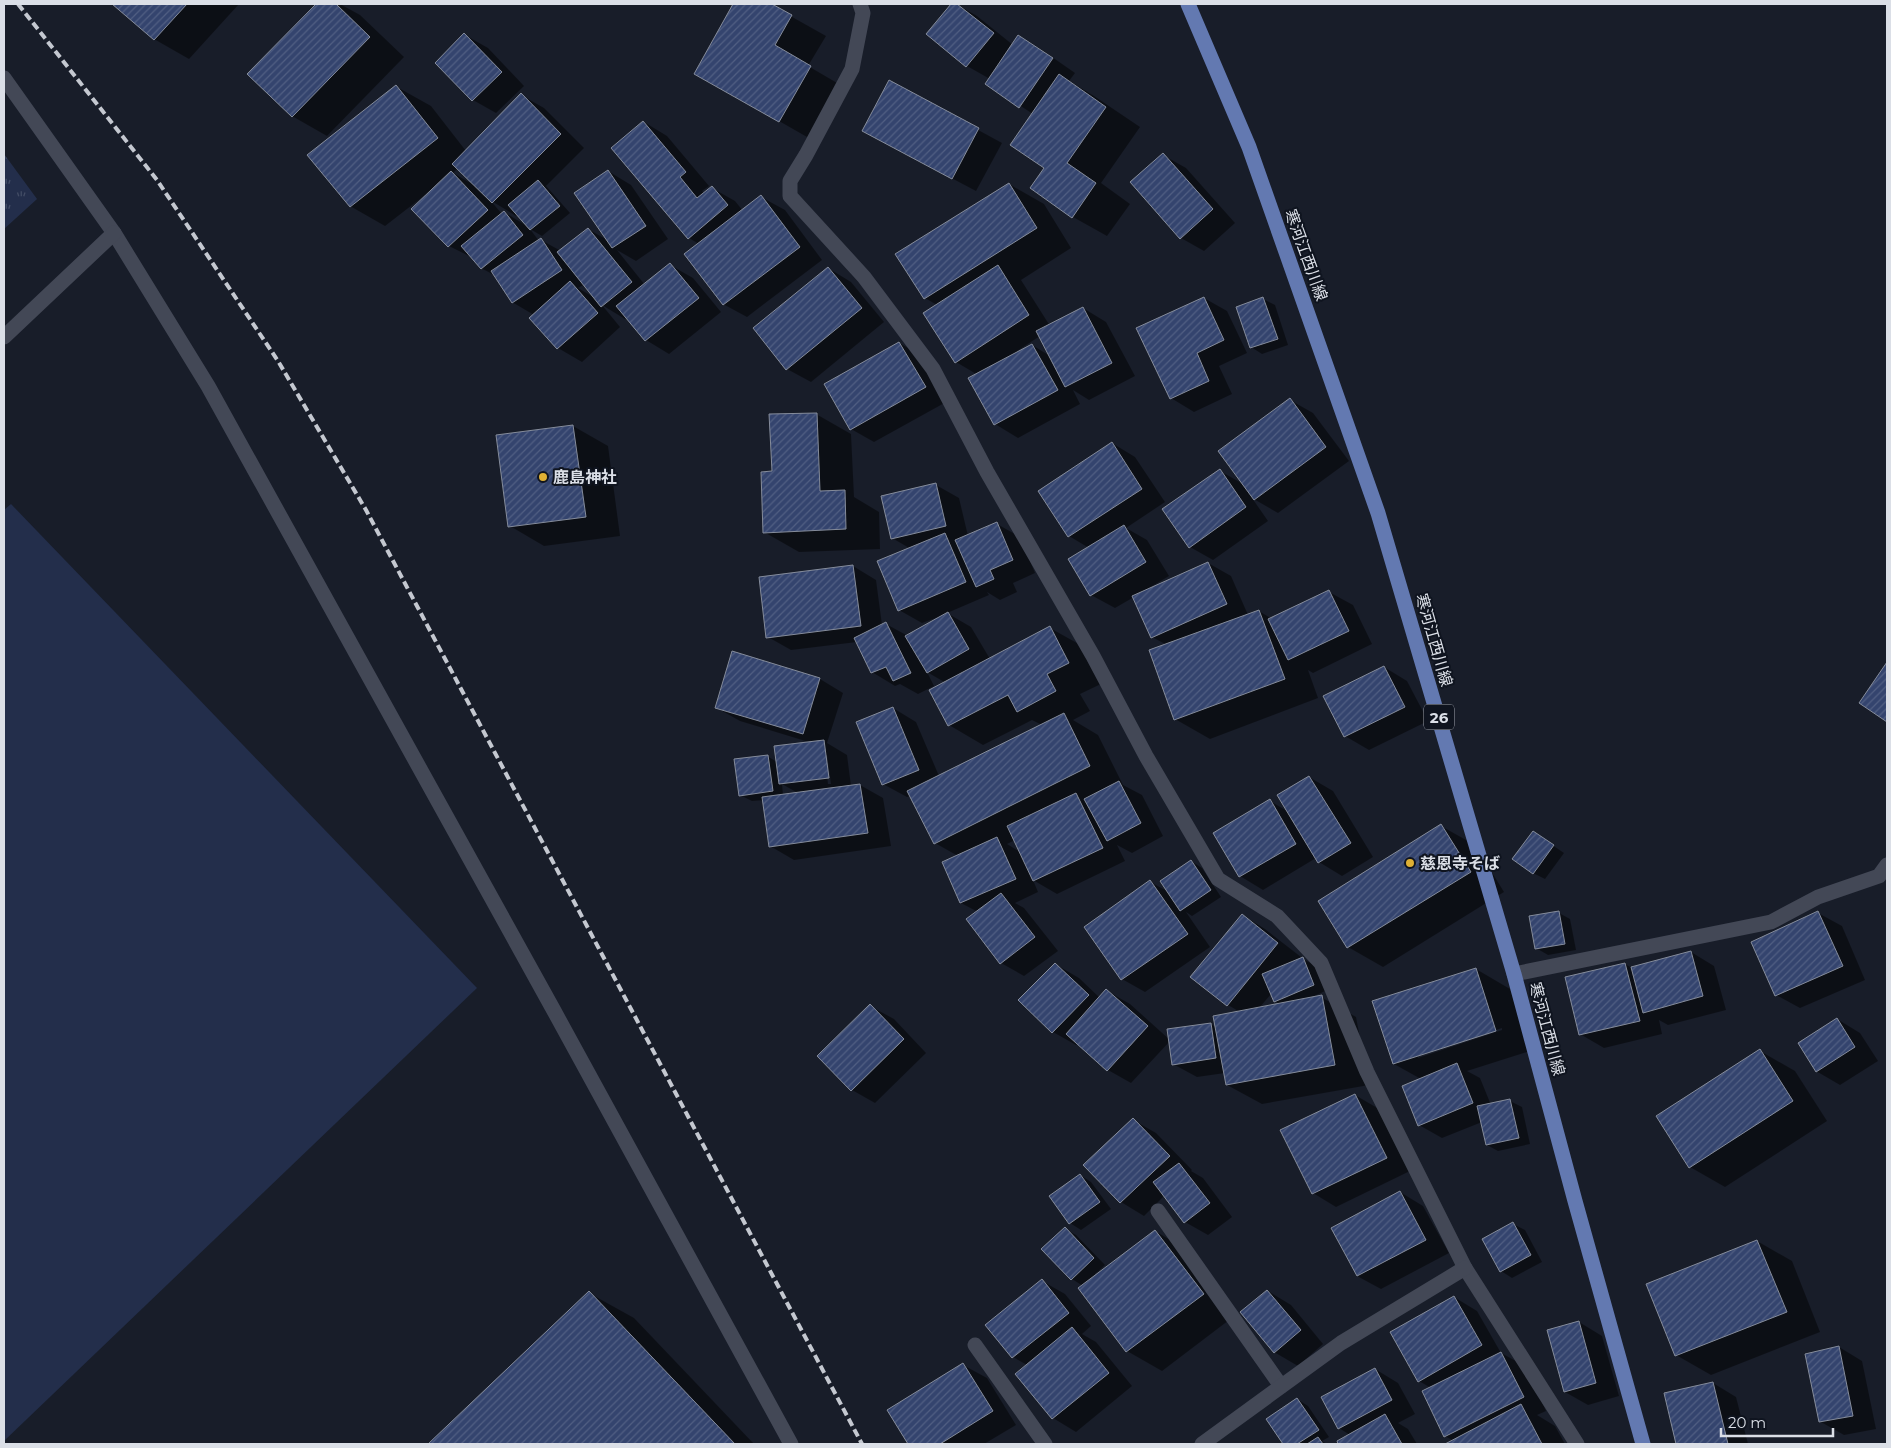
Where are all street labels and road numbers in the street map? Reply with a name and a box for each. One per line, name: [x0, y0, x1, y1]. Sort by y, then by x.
street label: 寒河江西川線: [1281, 207, 1331, 303]
street label: 寒河江西川線: [1412, 591, 1456, 689]
road number: 26: [1424, 704, 1454, 730]
street label: 寒河江西川線: [1525, 980, 1569, 1078]

